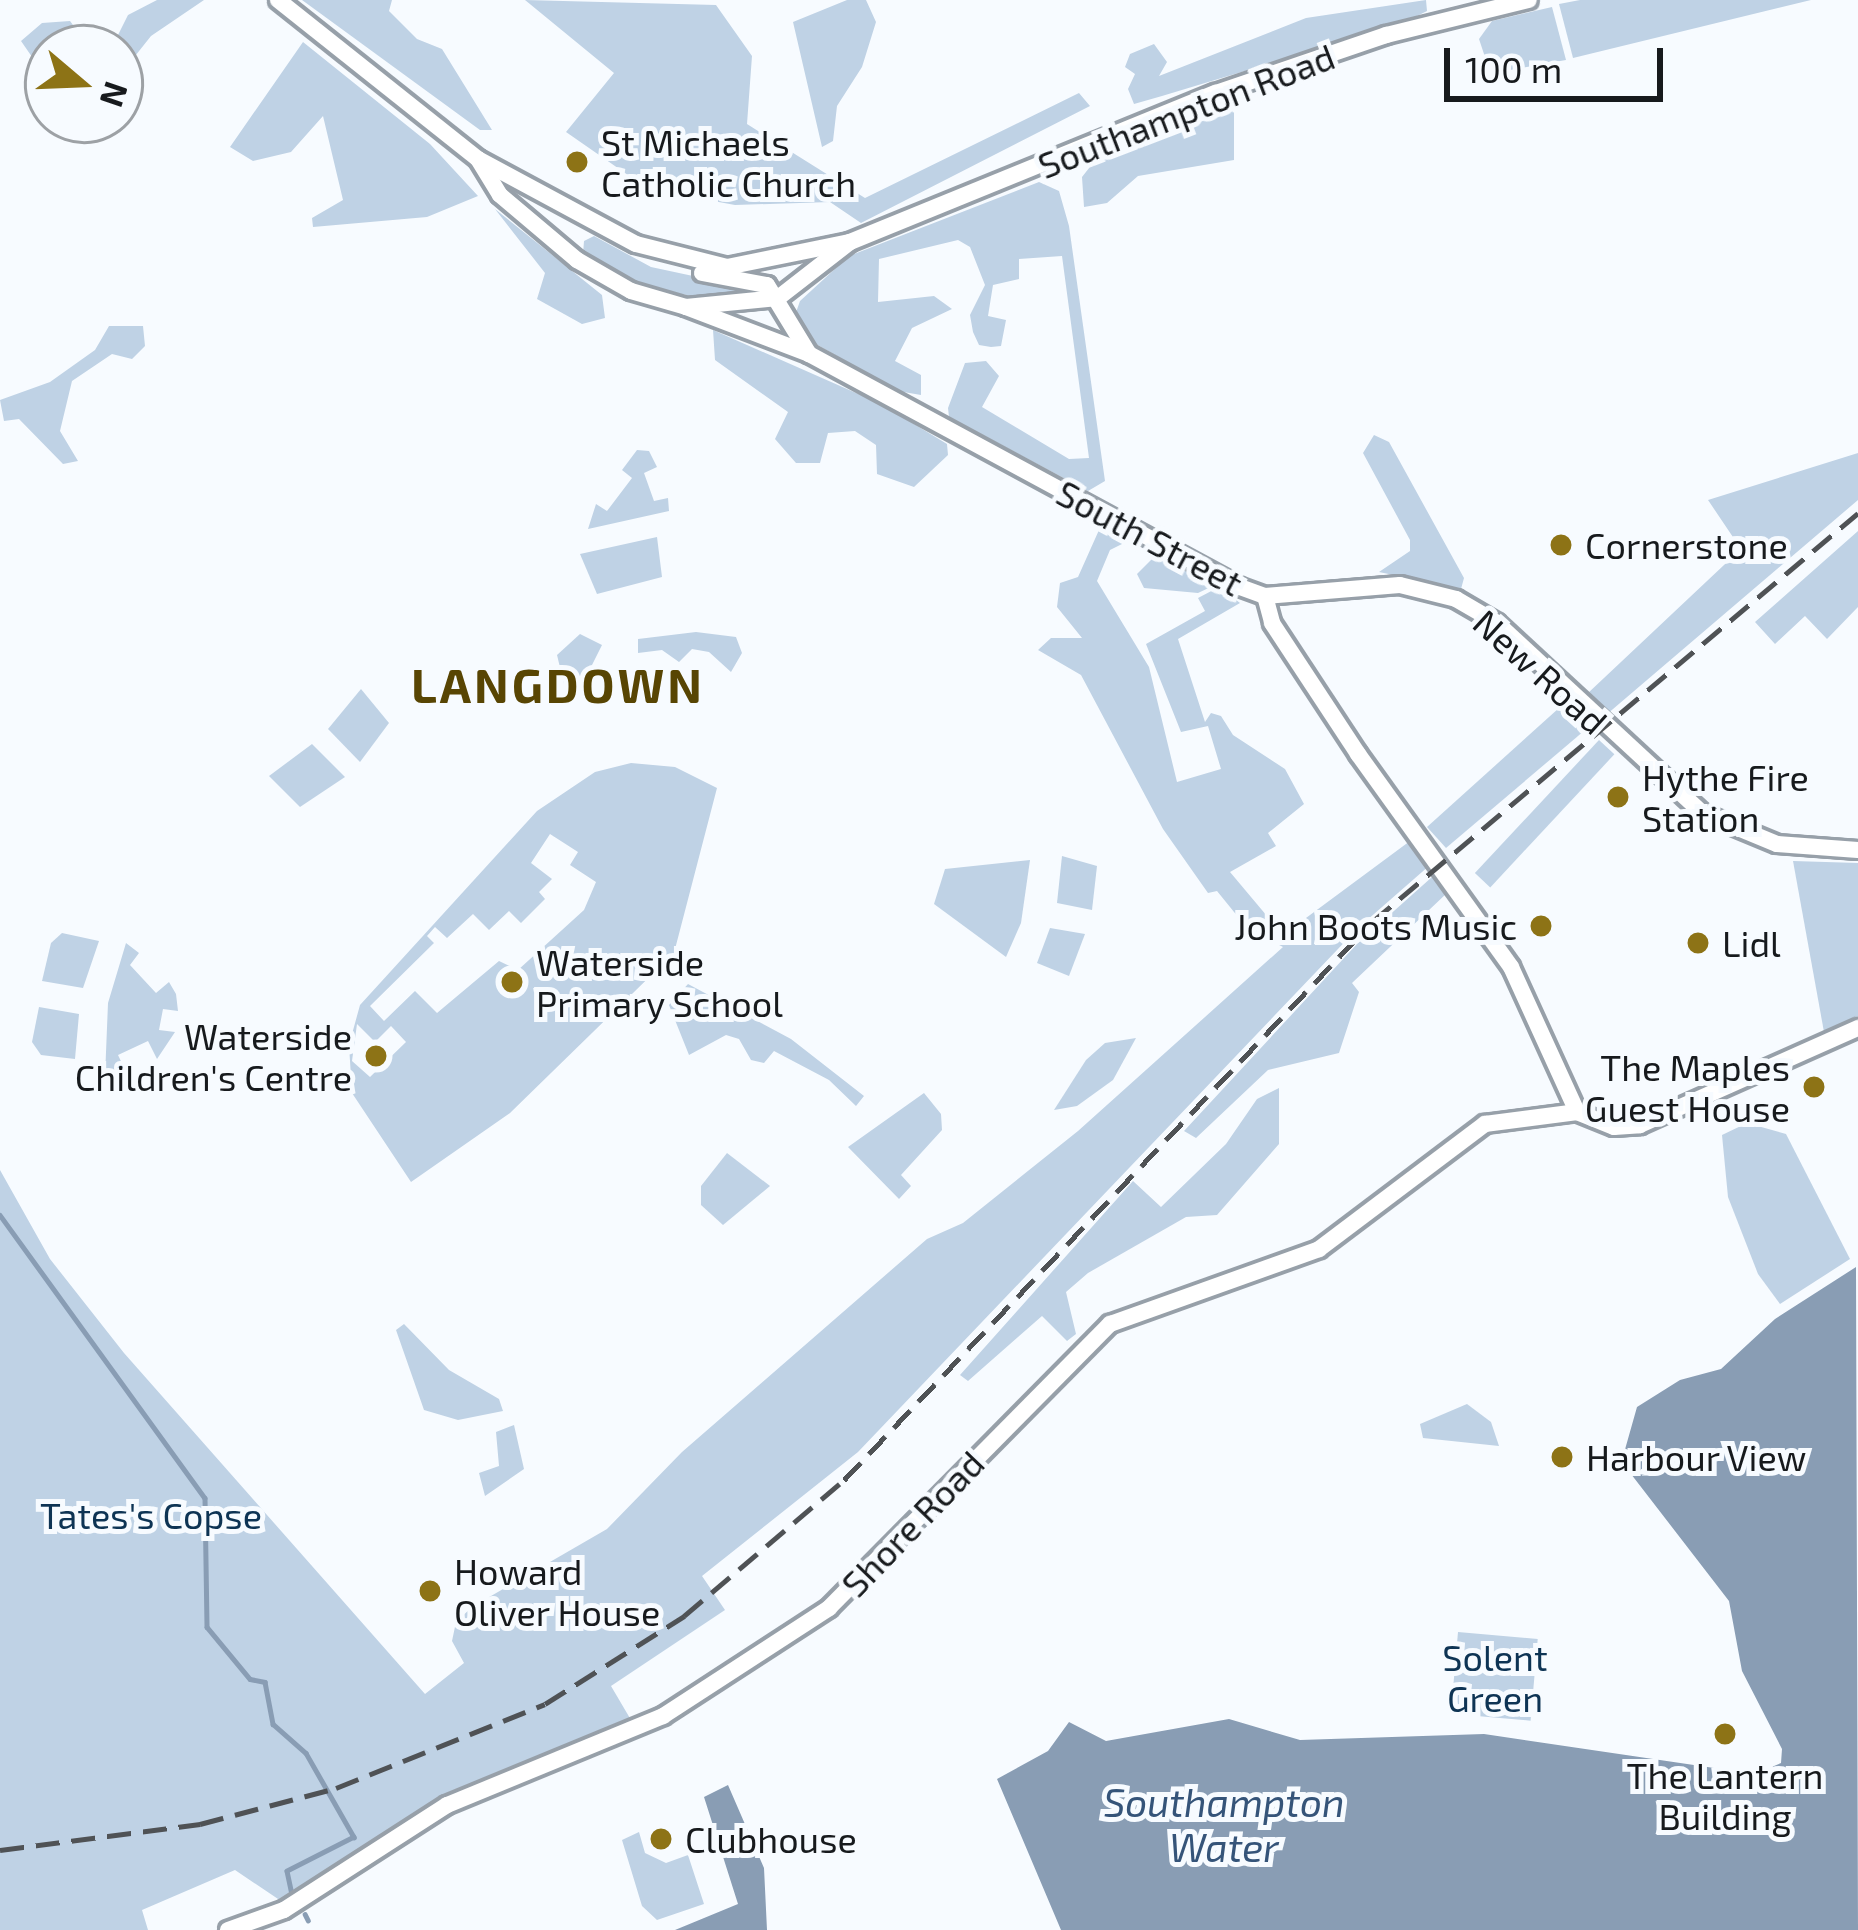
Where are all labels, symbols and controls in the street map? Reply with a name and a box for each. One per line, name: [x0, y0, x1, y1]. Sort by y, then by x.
north arrow: [24, 24, 144, 144]
scale bar: [1450, 24, 1669, 98]
street label: Southampton Road: [1032, 34, 1340, 186]
text: 100 m: [1465, 47, 1562, 90]
text: N: [92, 77, 138, 113]
place label: St Michaels Catholic Church: [601, 119, 856, 204]
marker: St Michaels Catholic Church: [564, 149, 590, 175]
street label: South Street: [1050, 470, 1250, 604]
place label: Cornerstone: [1585, 523, 1788, 567]
marker: Cornerstone: [1548, 532, 1574, 558]
street label: New Road: [1465, 600, 1617, 742]
district label: LANGDOWN: [411, 656, 705, 714]
place label: Hythe Fire Station: [1642, 754, 1809, 839]
marker: Hythe Fire Station: [1605, 784, 1631, 810]
place label: John Boots Music: [1234, 904, 1517, 948]
marker: John Boots Music: [1528, 913, 1554, 939]
place label: Lidl: [1722, 921, 1781, 965]
marker: Lidl: [1685, 930, 1711, 956]
place label: Waterside Primary School: [536, 939, 784, 1024]
marker: Waterside Primary School: [499, 969, 525, 995]
place label: Waterside Children's Centre: [75, 1013, 352, 1098]
marker: Waterside Children's Centre: [363, 1043, 389, 1069]
place label: The Maples Guest House: [1585, 1044, 1790, 1129]
marker: The Maples Guest House: [1801, 1074, 1827, 1100]
place label: Harbour View: [1586, 1435, 1808, 1479]
street label: Shore Road: [832, 1441, 992, 1605]
marker: Harbour View: [1549, 1444, 1575, 1470]
park label: Tates's Copse: [40, 1493, 262, 1537]
place label: Howard Oliver House: [454, 1548, 661, 1633]
marker: Howard Oliver House: [417, 1578, 443, 1604]
park label: Solent Green: [1442, 1634, 1548, 1719]
marker: The Lantern Building: [1712, 1721, 1738, 1747]
place label: The Lantern Building: [1627, 1752, 1823, 1837]
water label: Southampton Water: [1103, 1780, 1345, 1871]
place label: Clubhouse: [685, 1817, 857, 1861]
marker: Clubhouse: [648, 1826, 674, 1852]

